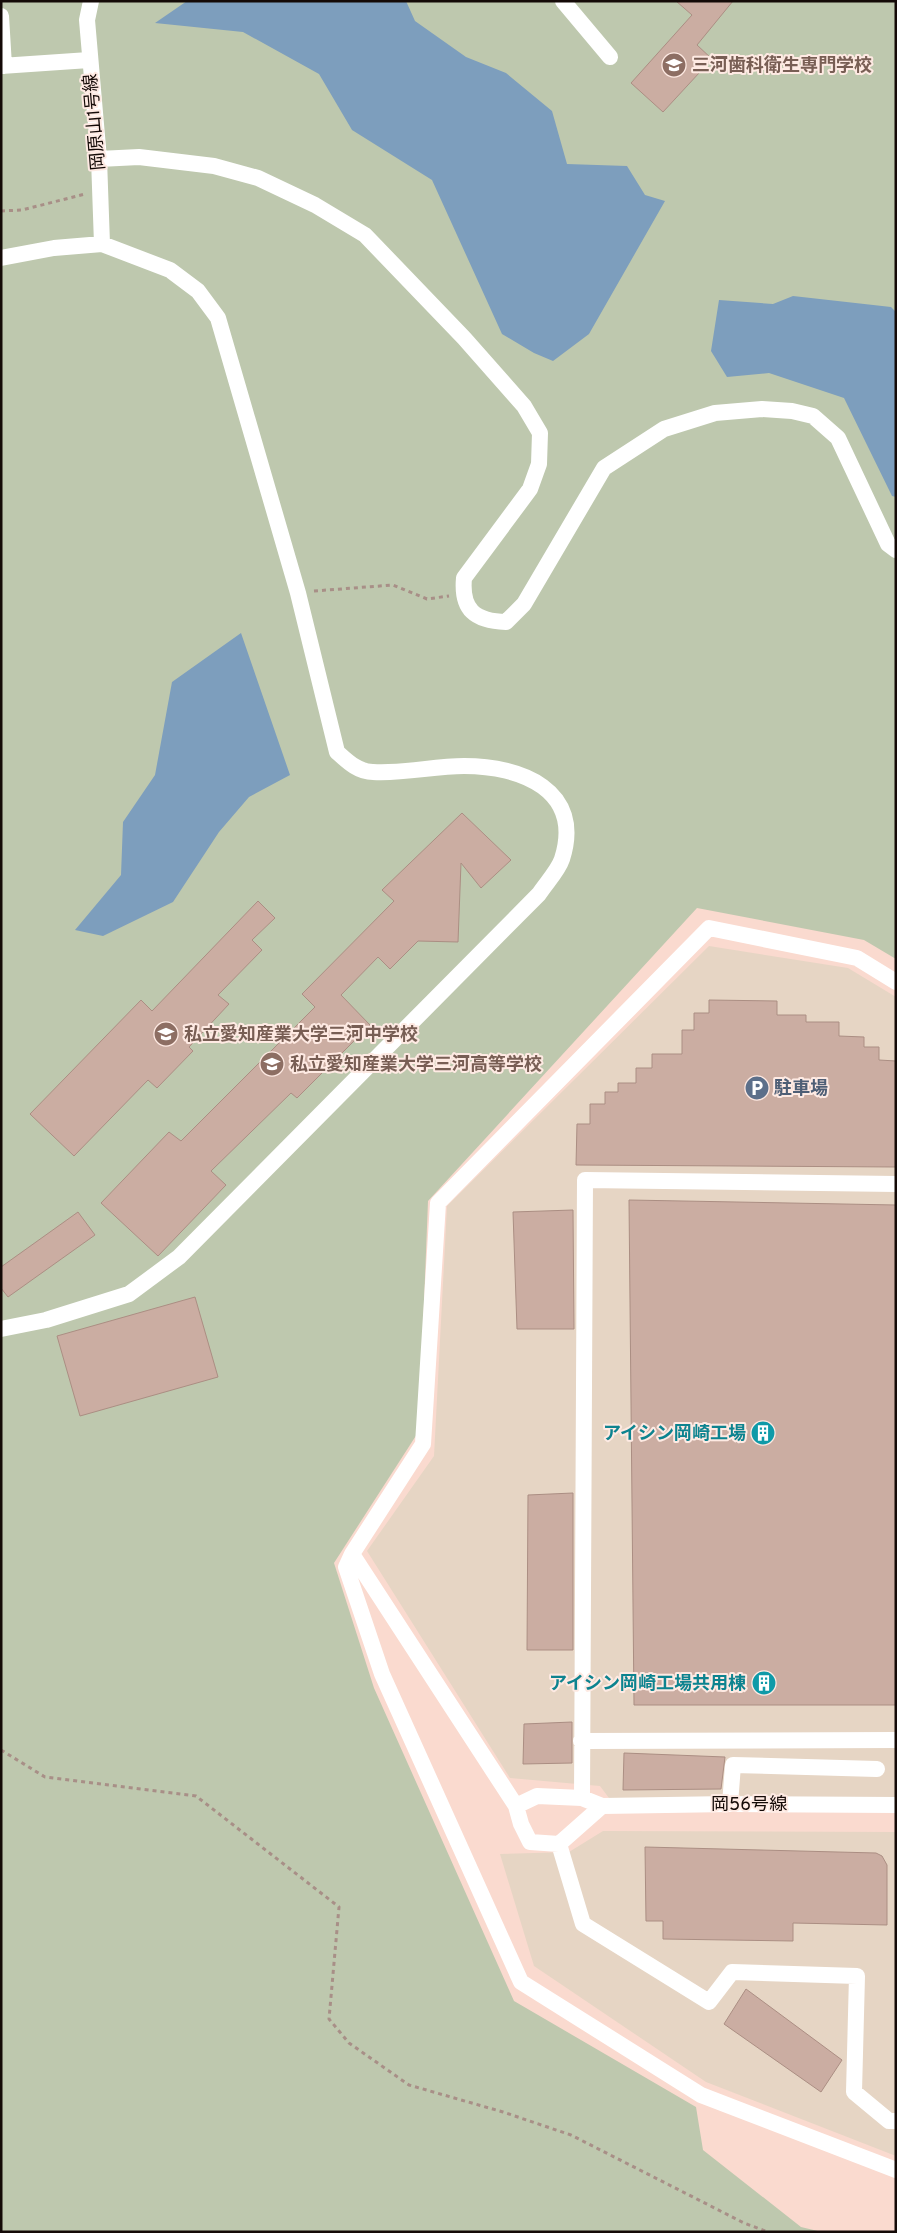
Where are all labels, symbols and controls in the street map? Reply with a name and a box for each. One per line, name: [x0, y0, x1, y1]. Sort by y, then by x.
school or university icon: 三河歯科衛生専門学校: [661, 52, 687, 78]
place label: 三河歯科衛生専門学校: [692, 54, 872, 78]
street label: 岡原山1号線: [80, 73, 111, 171]
school or university icon: 私立愛知産業大学三河中学校: [153, 1021, 179, 1047]
place label: 私立愛知産業大学三河中学校: [184, 1024, 418, 1047]
school or university icon: 私立愛知産業大学三河高等学校: [259, 1051, 285, 1077]
place label: 私立愛知産業大学三河高等学校: [290, 1054, 542, 1077]
parking icon: 駐車場: [744, 1075, 770, 1101]
place label: 駐車場: [774, 1078, 828, 1101]
building icon: アイシン岡崎工場: [750, 1420, 776, 1446]
place label: アイシン岡崎工場: [603, 1423, 746, 1446]
building icon: アイシン岡崎工場共用棟: [751, 1670, 777, 1696]
place label: アイシン岡崎工場共用棟: [549, 1673, 746, 1696]
street label: 岡56号線: [711, 1794, 787, 1817]

